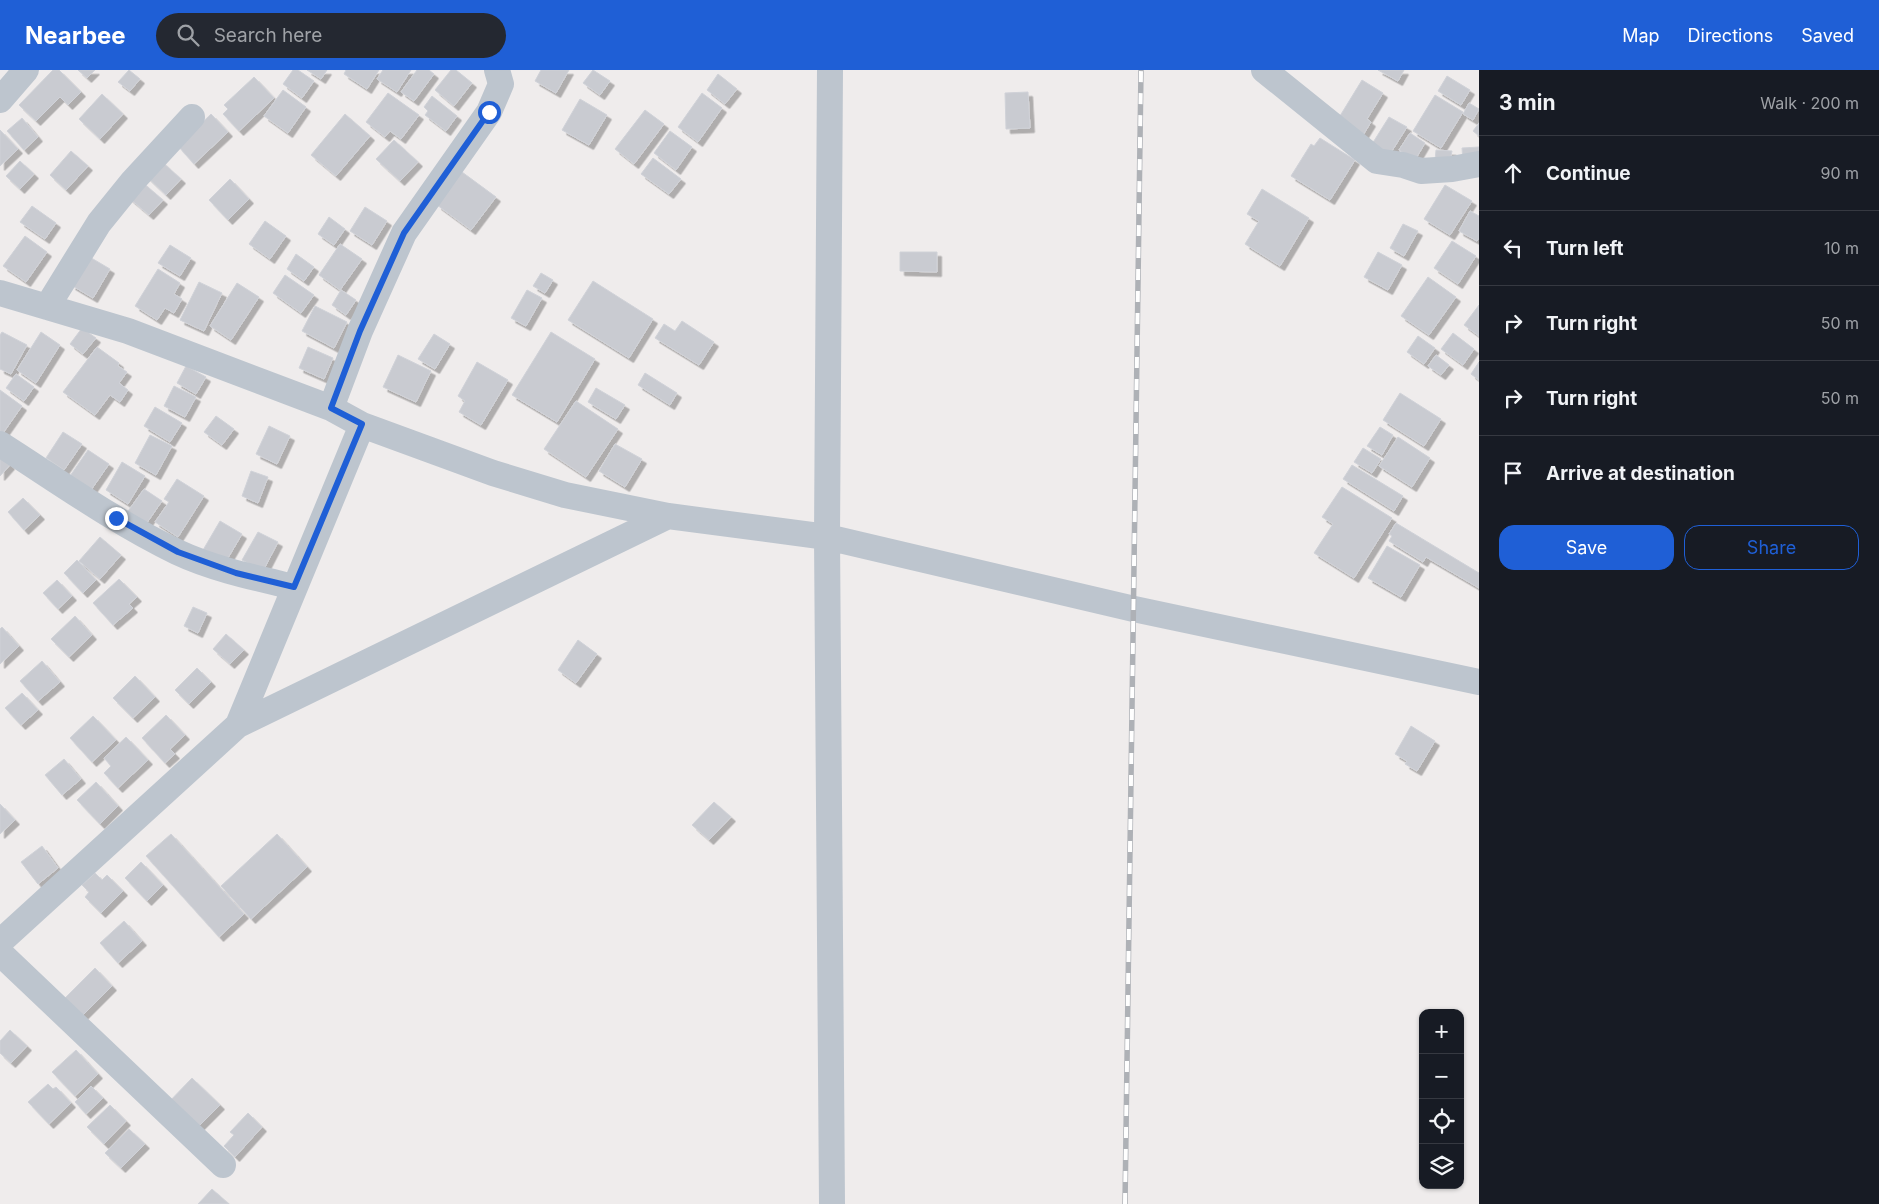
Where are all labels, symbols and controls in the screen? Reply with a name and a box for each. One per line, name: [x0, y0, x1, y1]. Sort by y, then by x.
search box: [156, 13, 506, 58]
text: Nearbee: [25, 21, 126, 50]
icon: search: [174, 21, 202, 49]
text: Search here: [214, 24, 322, 47]
text: Map: [1622, 25, 1660, 46]
text: Directions: [1688, 25, 1773, 46]
text: Saved: [1801, 25, 1854, 46]
text: 3 min: [1499, 90, 1555, 115]
text: Walk · 200 m: [1760, 93, 1859, 113]
route start: [478, 101, 501, 124]
icon: ahead: [1499, 159, 1527, 187]
text: Continue: [1546, 162, 1631, 185]
text: 90 m: [1820, 163, 1859, 183]
icon: left: [1499, 234, 1527, 262]
text: Turn left: [1546, 237, 1624, 260]
text: 10 m: [1824, 238, 1859, 258]
icon: right: [1499, 309, 1527, 337]
text: Turn right: [1546, 312, 1637, 335]
text: 50 m: [1821, 313, 1859, 333]
icon: right: [1499, 384, 1527, 412]
text: Turn right: [1546, 387, 1637, 410]
text: 50 m: [1821, 388, 1859, 408]
icon: arrive: [1499, 459, 1527, 487]
text: Arrive at destination: [1546, 462, 1735, 485]
route end: [105, 507, 128, 530]
button: Save: [1499, 525, 1674, 570]
button: Share: [1684, 525, 1859, 570]
map controls: [1419, 1009, 1464, 1189]
button: +: [1419, 1009, 1464, 1054]
button: −: [1419, 1054, 1464, 1099]
button: locate: [1419, 1099, 1464, 1144]
button: layers: [1419, 1144, 1464, 1189]

